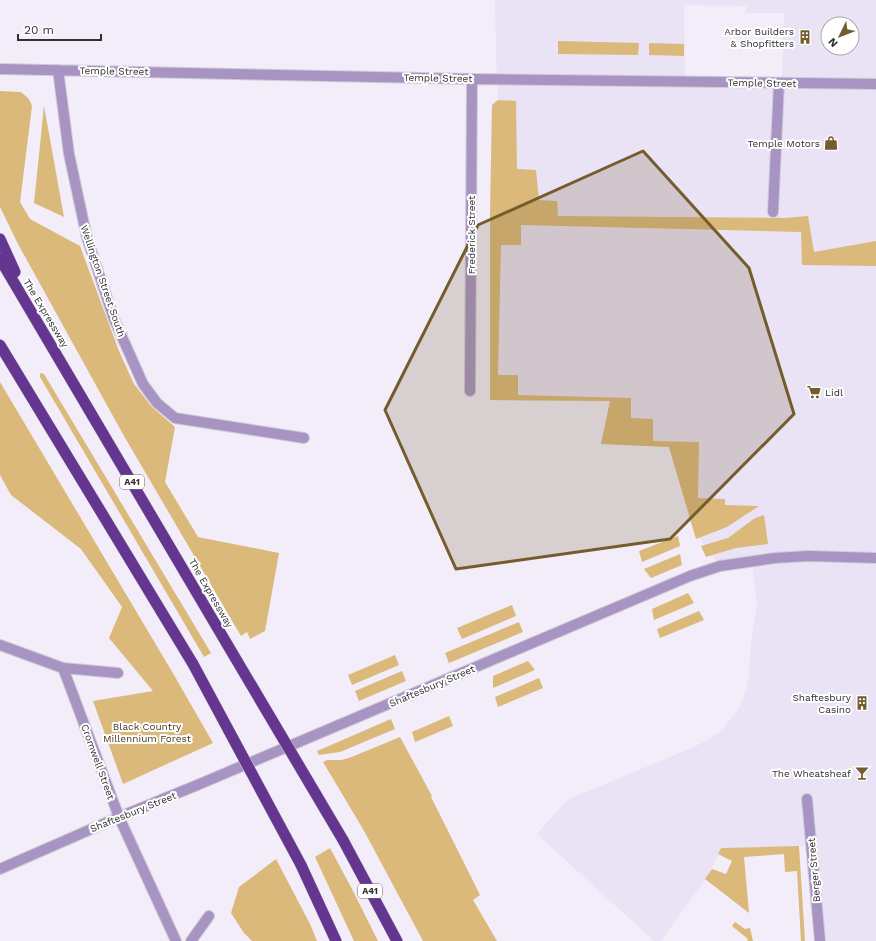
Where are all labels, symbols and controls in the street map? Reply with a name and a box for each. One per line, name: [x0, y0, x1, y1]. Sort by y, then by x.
scale bar: [18, 16, 101, 42]
north arrow: [820, 16, 860, 56]
text: 20 m: [24, 23, 54, 37]
place label: Arbor Builders & Shopfitters: [724, 26, 794, 49]
building icon: Arbor Builders & Shopfitters: [797, 29, 813, 45]
text: N: [826, 35, 841, 50]
street label: Temple Street: [79, 65, 149, 77]
street label: Temple Street: [403, 72, 473, 84]
street label: Temple Street: [727, 77, 797, 89]
shop icon: Temple Motors: [823, 135, 839, 151]
place label: Temple Motors: [748, 138, 820, 149]
street label: Frederick Street: [466, 195, 477, 274]
street label: Wellington Street South: [79, 224, 127, 338]
street label: The Expressway: [21, 277, 71, 350]
supermarket icon: Lidl: [806, 384, 822, 400]
place label: Lidl: [825, 387, 843, 398]
road number: A41: [120, 475, 144, 489]
street label: The Expressway: [187, 557, 236, 630]
street label: Shaftesbury Street: [388, 663, 477, 709]
place label: Shaftesbury Casino: [792, 692, 852, 715]
building icon: Shaftesbury Casino: [854, 695, 870, 711]
park label: Black Country Millennium Forest: [103, 721, 192, 744]
street label: Cromwell Street: [79, 723, 117, 802]
bar icon: The Wheatsheaf: [854, 765, 870, 781]
place label: The Wheatsheaf: [772, 768, 851, 779]
street label: Shaftesbury Street: [88, 789, 178, 834]
street label: Berger Street: [806, 837, 822, 903]
road number: A41: [358, 884, 382, 898]

